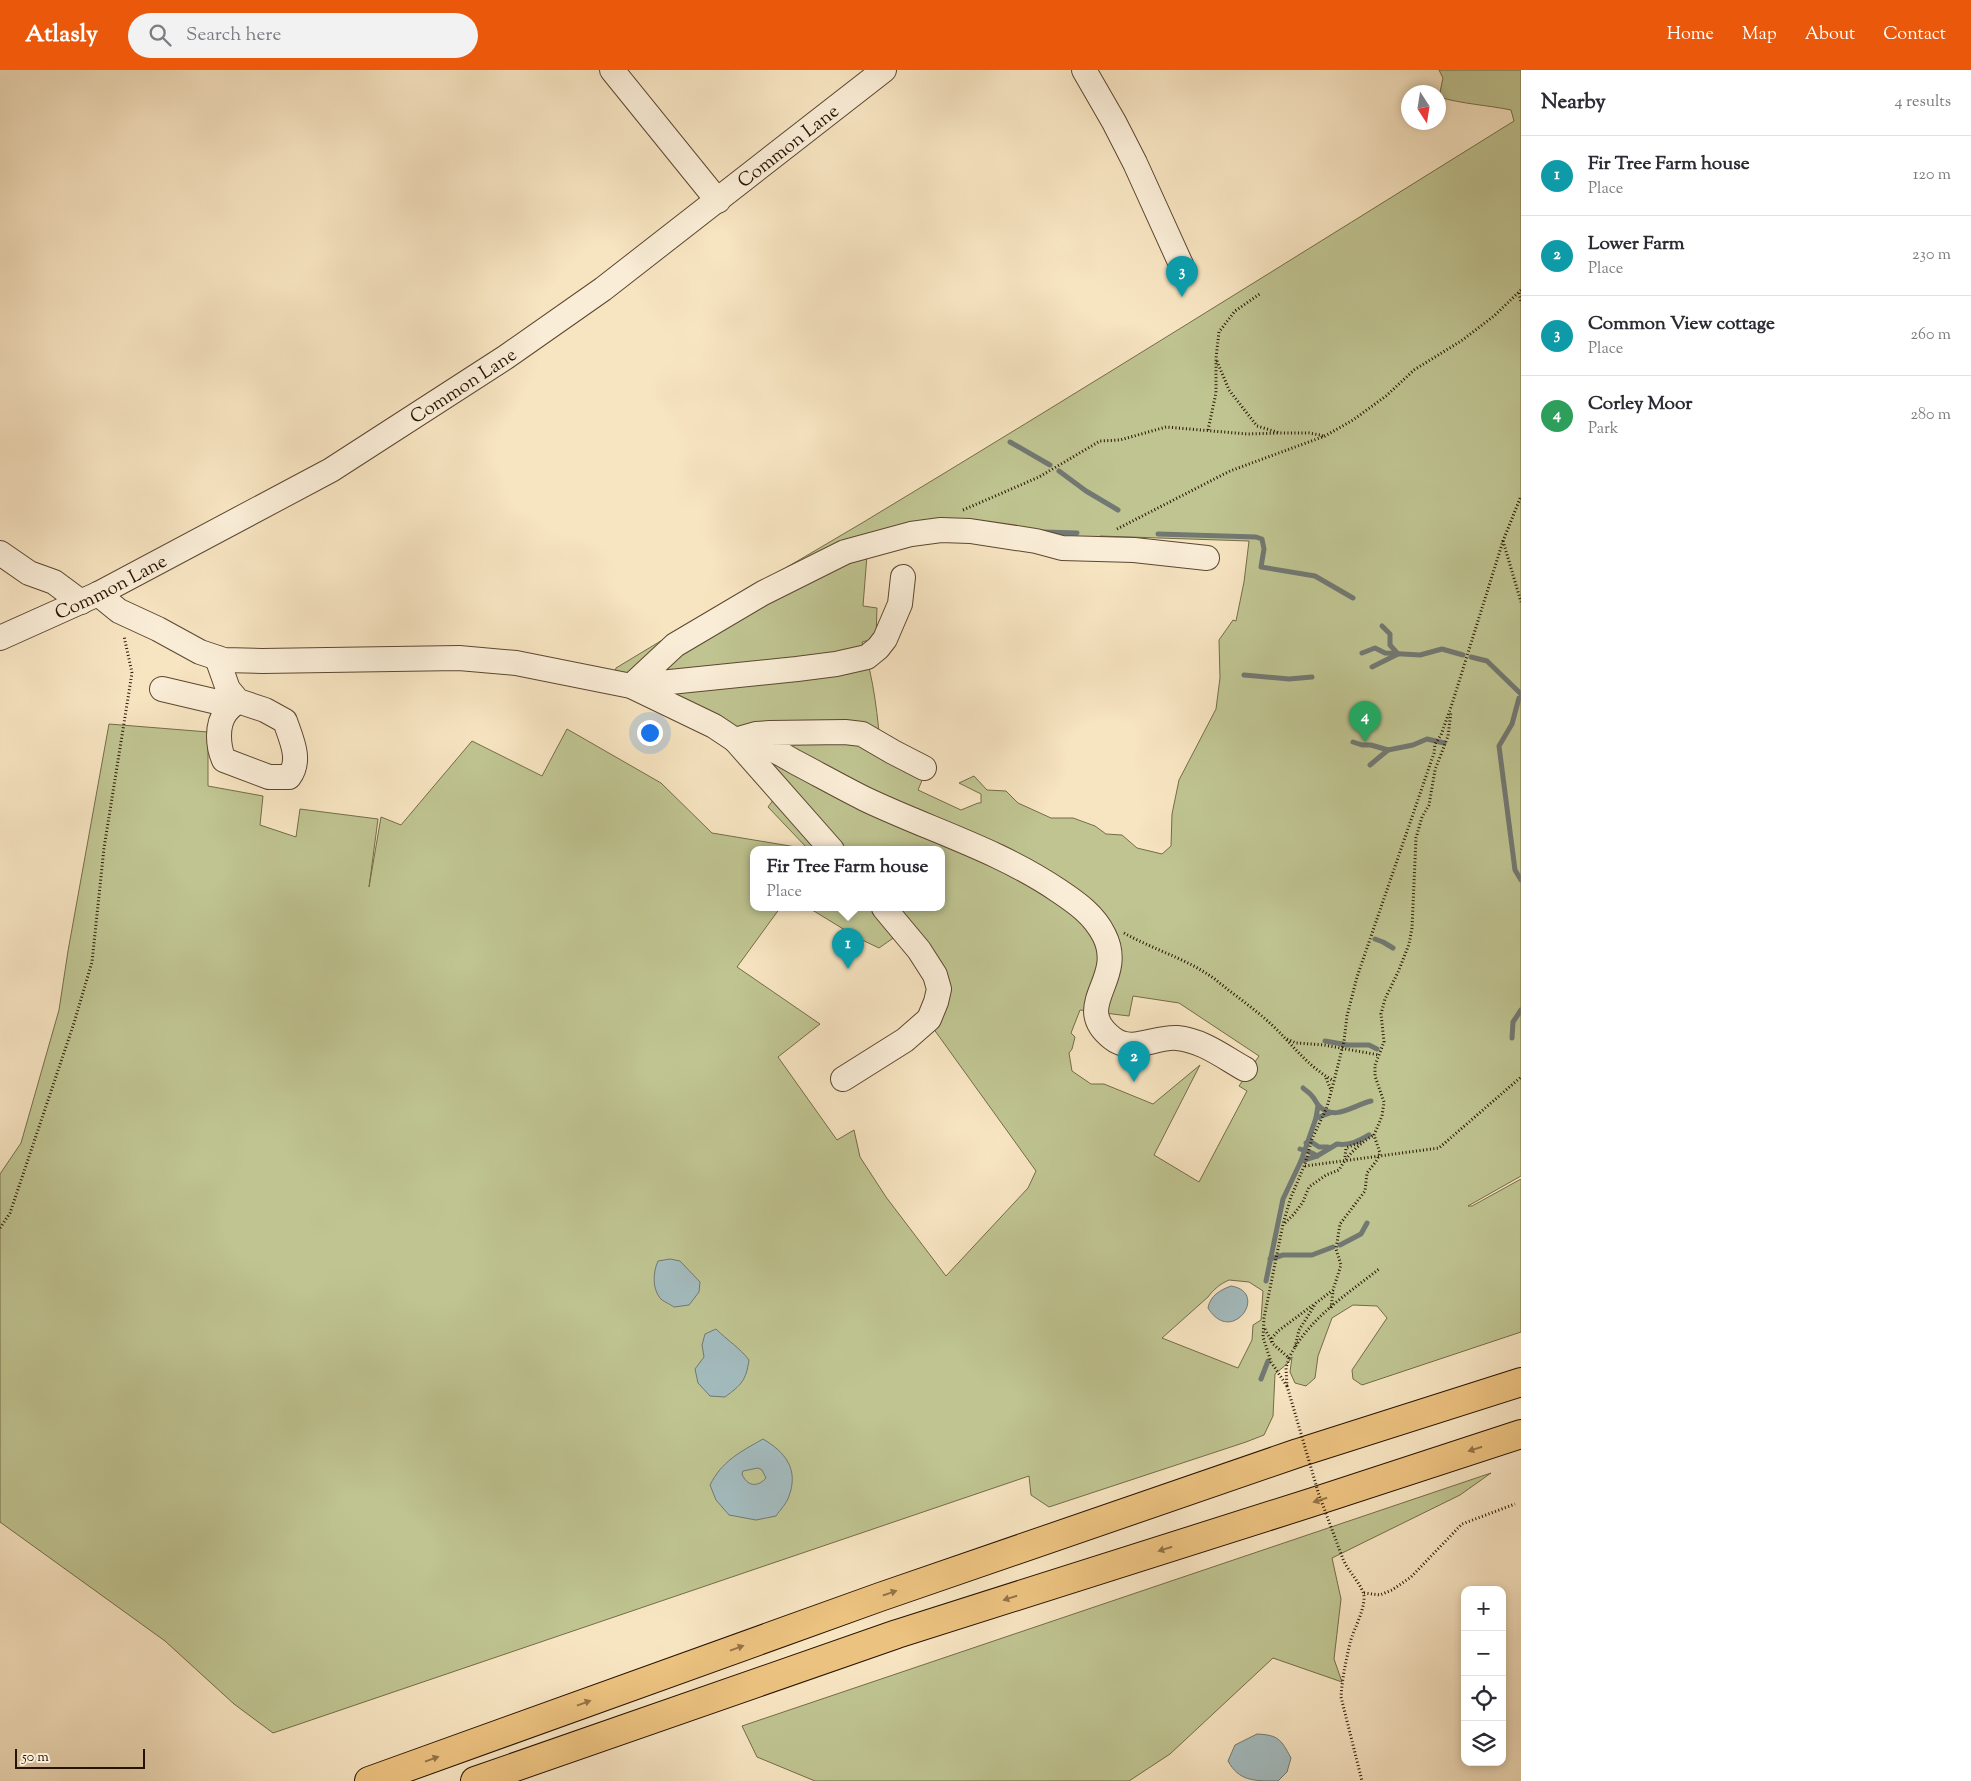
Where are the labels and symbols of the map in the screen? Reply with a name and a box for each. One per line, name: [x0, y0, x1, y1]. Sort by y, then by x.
north arrow: [1401, 85, 1446, 130]
street label: Common Lane: [732, 99, 846, 195]
pin: 3: [1166, 256, 1198, 297]
street label: Common Lane: [405, 342, 523, 432]
street label: Common Lane: [51, 549, 172, 628]
pin: 4: [1349, 701, 1381, 742]
your location: [637, 720, 663, 746]
pin: 1: [832, 928, 864, 969]
pin: 2: [1118, 1041, 1150, 1082]
one-way arrow: [1467, 1446, 1482, 1454]
one-way arrow: [1313, 1497, 1328, 1504]
one-way arrow: [1158, 1546, 1173, 1553]
one-way arrow: [883, 1589, 898, 1597]
one-way arrow: [1003, 1595, 1018, 1603]
one-way arrow: [730, 1644, 745, 1651]
one-way arrow: [577, 1699, 592, 1706]
scale bar: [15, 1746, 145, 1769]
one-way arrow: [424, 1754, 439, 1762]

